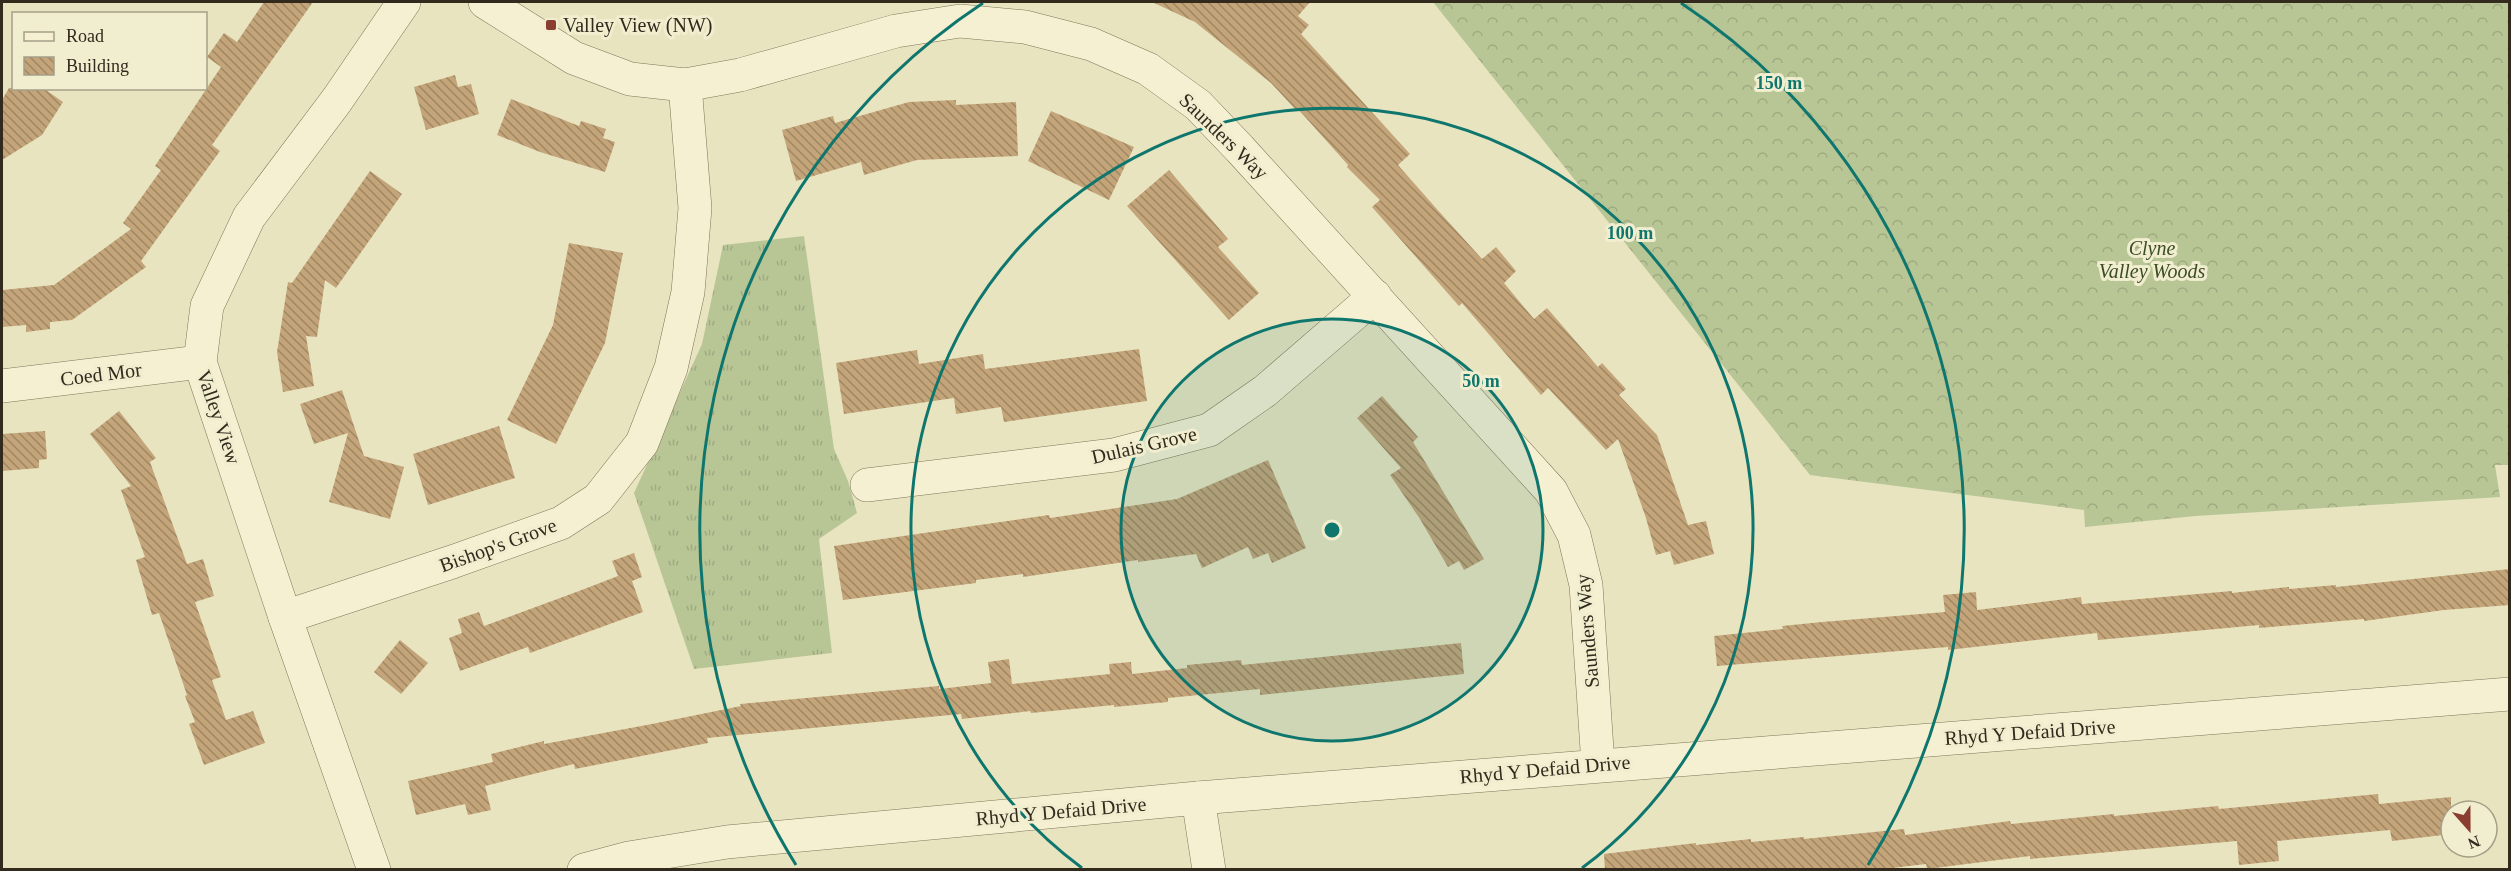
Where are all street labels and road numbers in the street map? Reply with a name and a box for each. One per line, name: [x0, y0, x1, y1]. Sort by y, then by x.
street label: Saunders Way: [1175, 88, 1273, 184]
street label: Coed Mor: [59, 358, 143, 390]
street label: Valley View: [192, 367, 246, 468]
street label: Dulais Grove: [1089, 422, 1199, 468]
street label: Bishop's Grove: [436, 514, 560, 577]
street label: Saunders Way: [1571, 573, 1604, 689]
street label: Rhyd Y Defaid Drive: [1944, 715, 2116, 750]
street label: Rhyd Y Defaid Drive: [1459, 751, 1631, 788]
street label: Rhyd Y Defaid Drive: [975, 793, 1147, 830]

